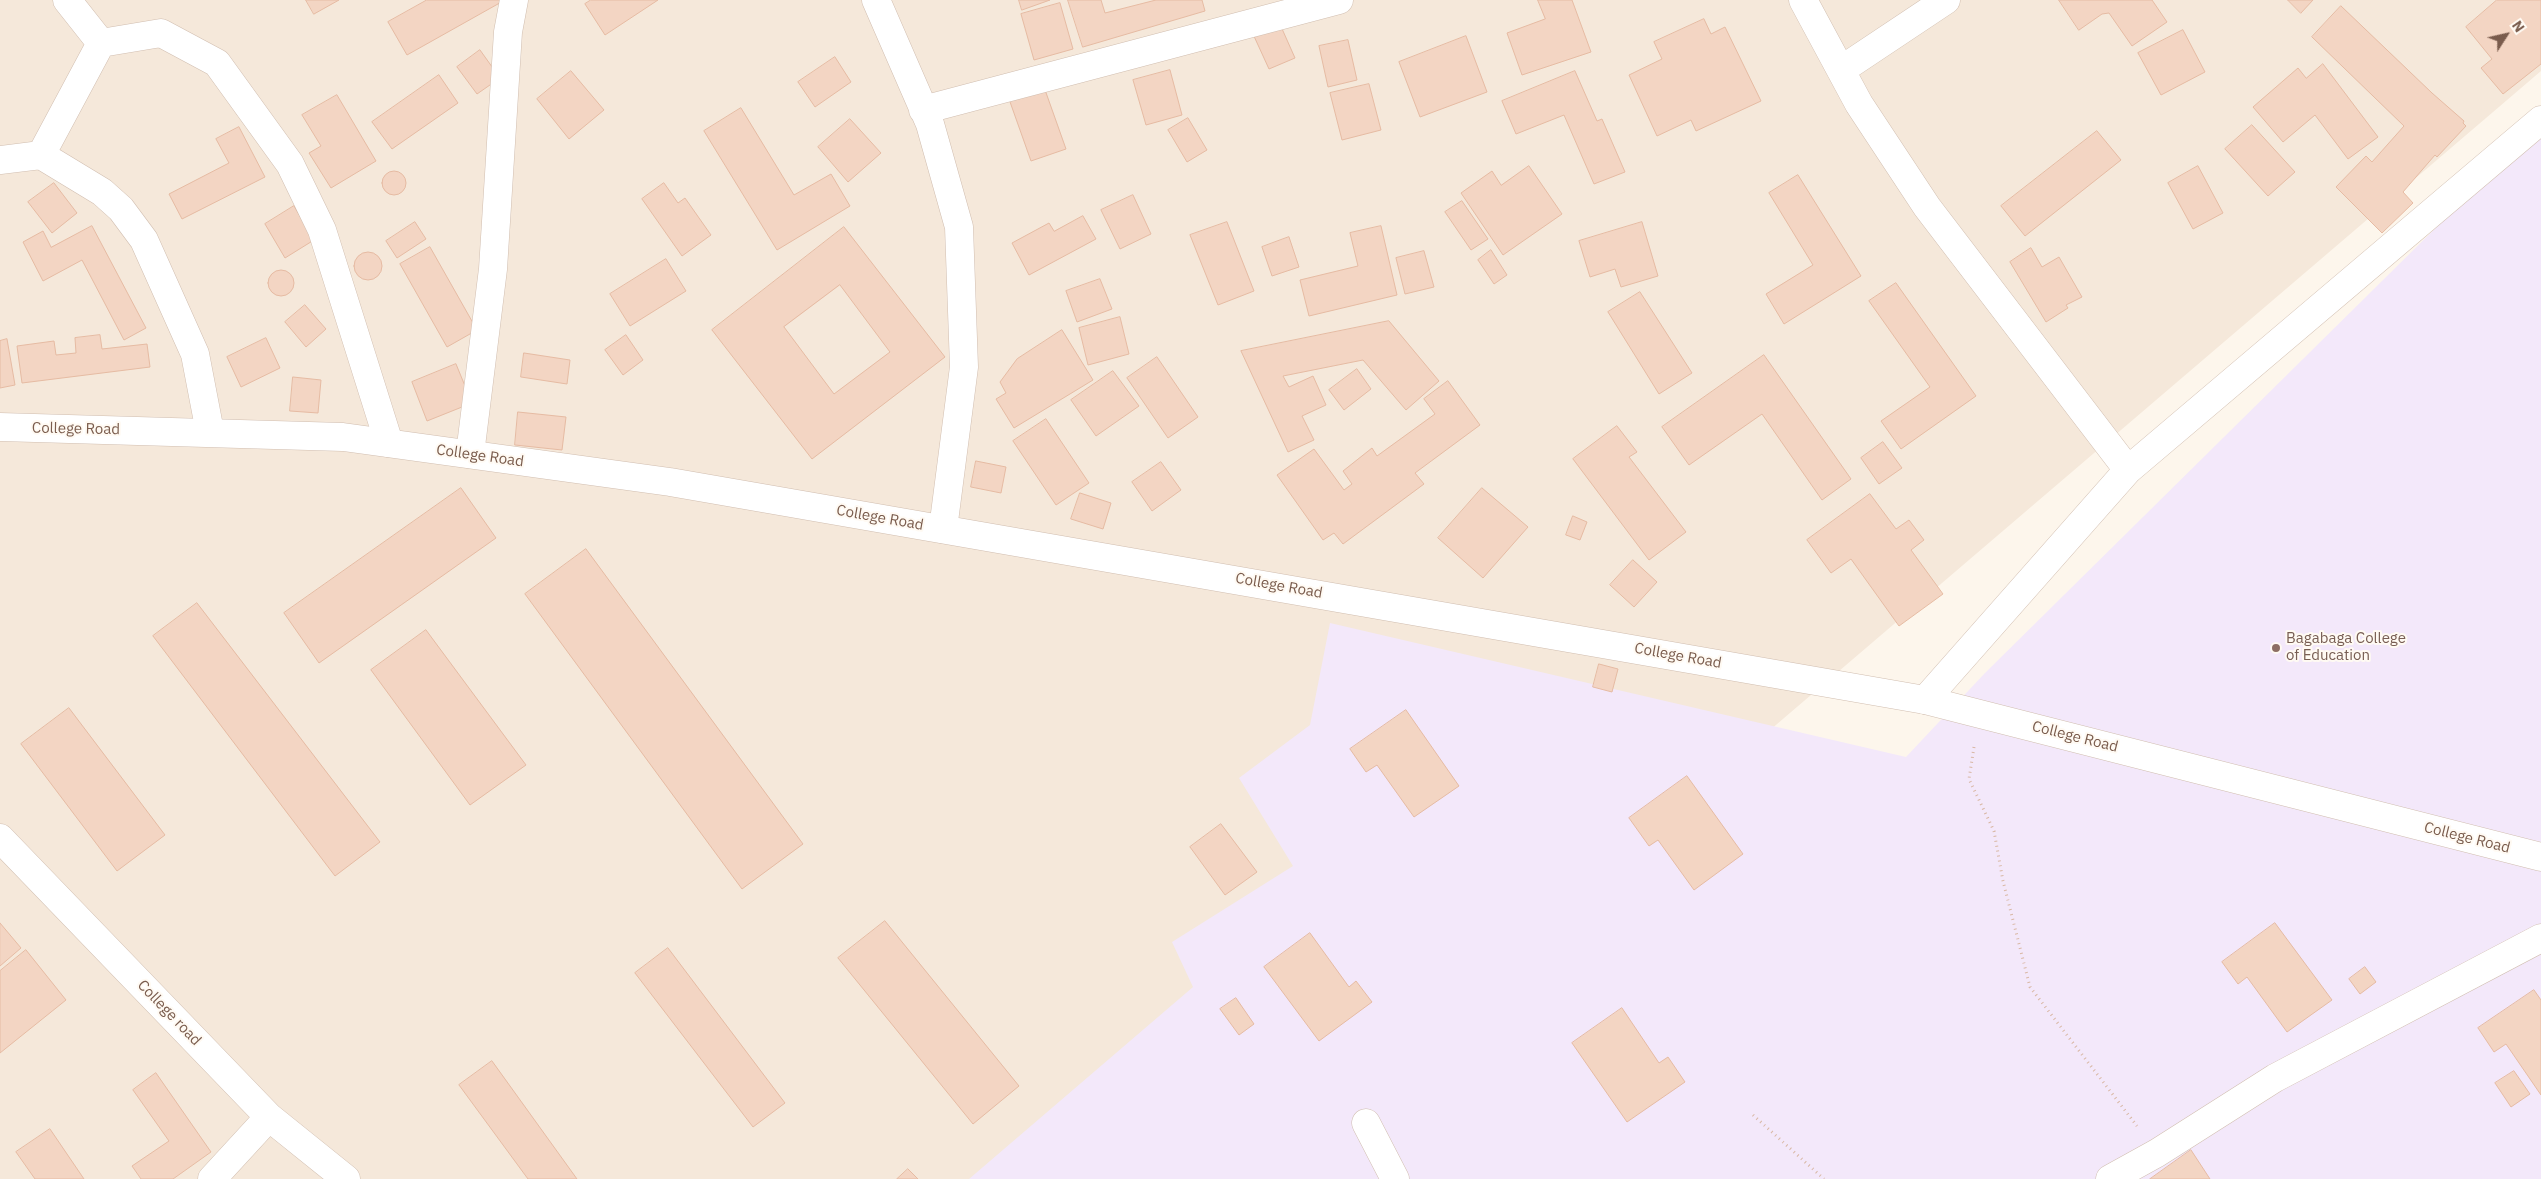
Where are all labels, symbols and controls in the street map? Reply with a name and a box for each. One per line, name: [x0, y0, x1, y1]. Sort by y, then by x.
north arrow: [2481, 10, 2531, 60]
text: N: [2508, 17, 2529, 36]
street label: College Road: [32, 419, 120, 439]
street label: College Road: [435, 441, 525, 471]
street label: College Road: [835, 501, 925, 535]
street label: College Road: [1234, 569, 1324, 603]
place label: Bagabaga College of Education: [2286, 630, 2406, 665]
street label: College Road: [1633, 639, 1723, 673]
marker: Bagabaga College of Education: [2270, 642, 2282, 654]
street label: College Road: [2030, 718, 2120, 756]
street label: College Road: [2422, 819, 2512, 857]
street label: College road: [133, 976, 205, 1050]

